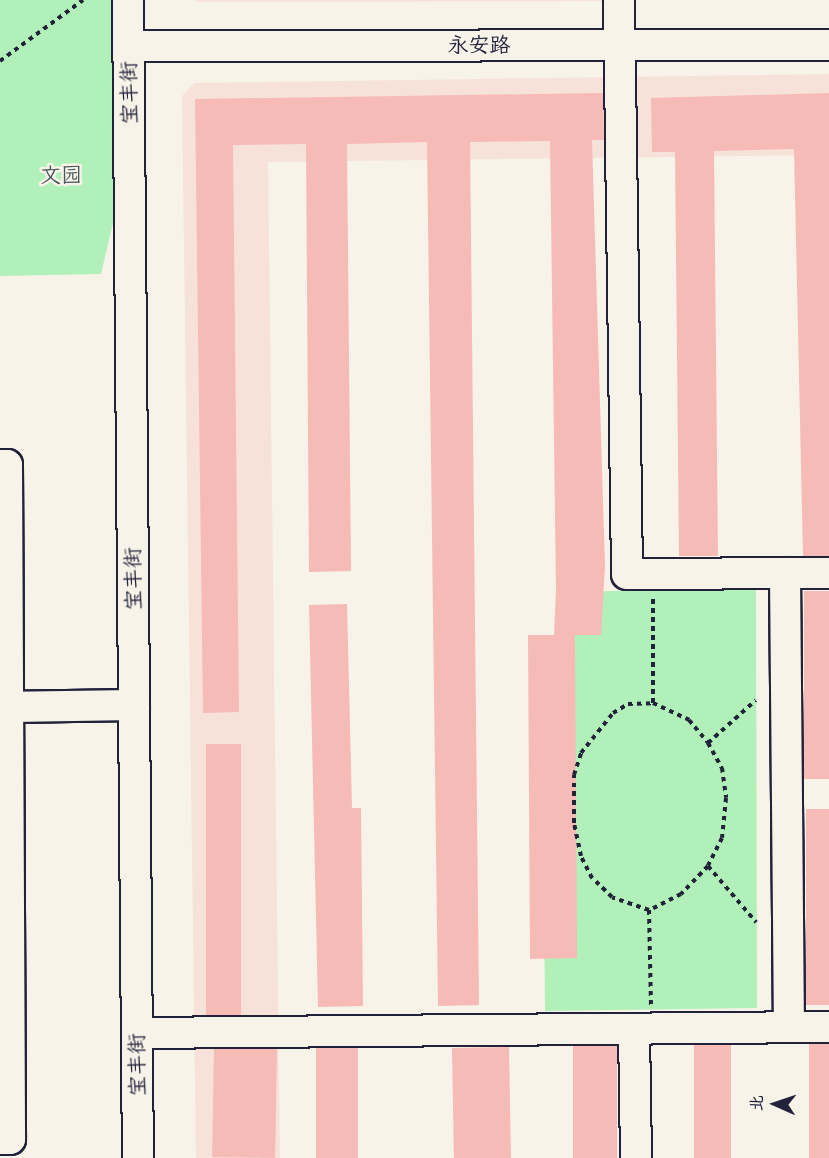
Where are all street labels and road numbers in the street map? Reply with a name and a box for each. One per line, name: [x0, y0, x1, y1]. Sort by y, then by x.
street label: 永安路: [448, 32, 510, 58]
street label: 宝丰街: [116, 61, 142, 125]
street label: 宝丰街: [120, 547, 146, 611]
street label: 宝丰街: [124, 1033, 150, 1097]

